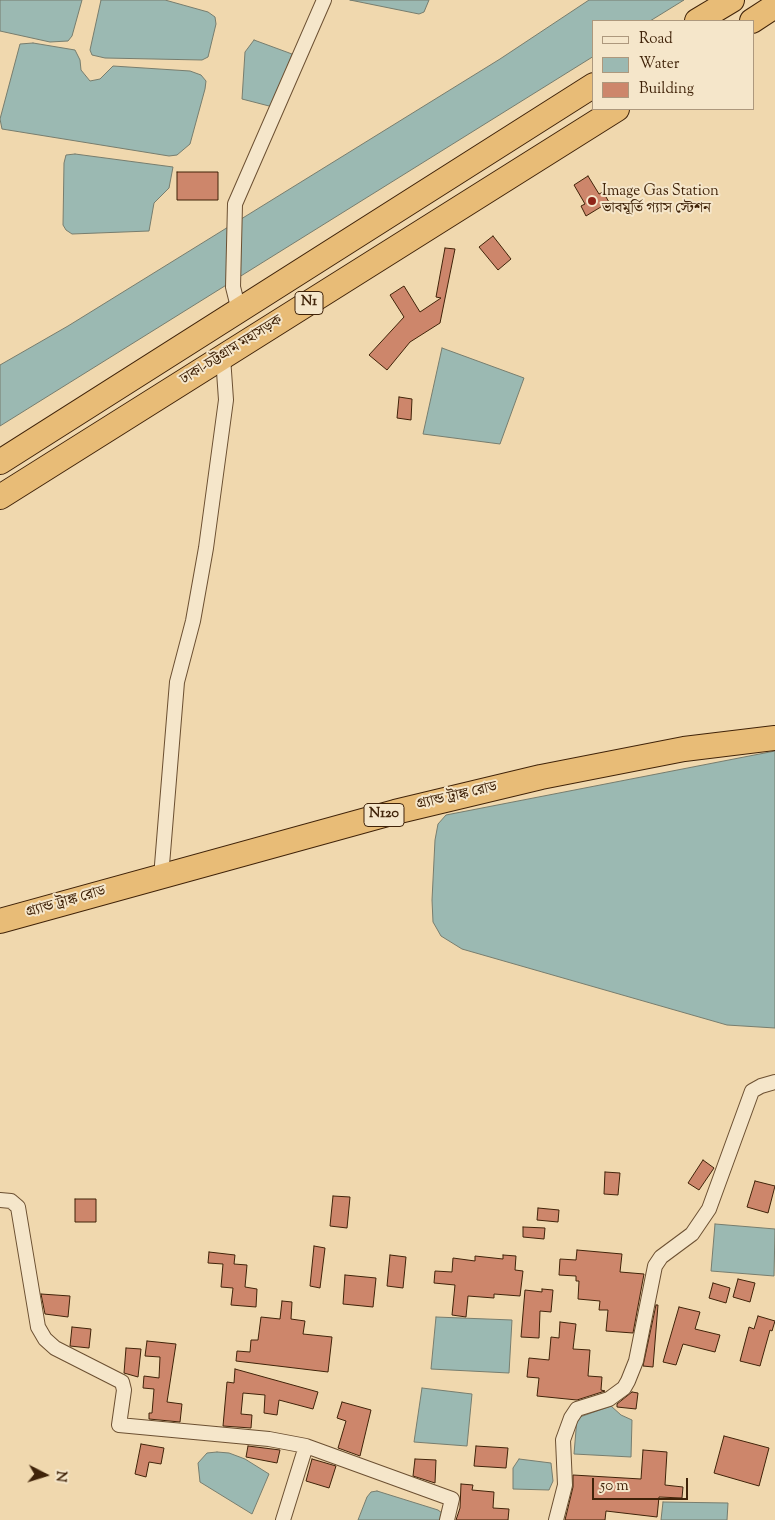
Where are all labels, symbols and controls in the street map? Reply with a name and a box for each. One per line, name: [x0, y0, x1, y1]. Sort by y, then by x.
legend: [592, 20, 755, 110]
text: Road: [639, 29, 673, 50]
text: Water: [639, 54, 679, 75]
text: Building: [639, 79, 694, 100]
place label: Image Gas Station ভাবমূর্তি গ্যাস স্টেশন: [602, 183, 719, 218]
marker: Image Gas Station ভাবমূর্তি গ্যাস স্টেশন: [586, 195, 598, 207]
road number: N1: [295, 292, 323, 314]
street label: ঢাকা-চট্টগ্রাম মহাসড়ক: [178, 312, 286, 390]
street label: গ্র্যান্ড ট্রাঙ্ক রোড: [415, 779, 499, 815]
road number: N120: [364, 804, 404, 826]
street label: গ্র্যান্ড ট্রাঙ্ক রোড: [24, 883, 108, 923]
north arrow: [20, 1450, 70, 1500]
scale bar: [595, 1468, 691, 1500]
text: N: [49, 1470, 70, 1483]
text: 50 m: [600, 1476, 629, 1497]

